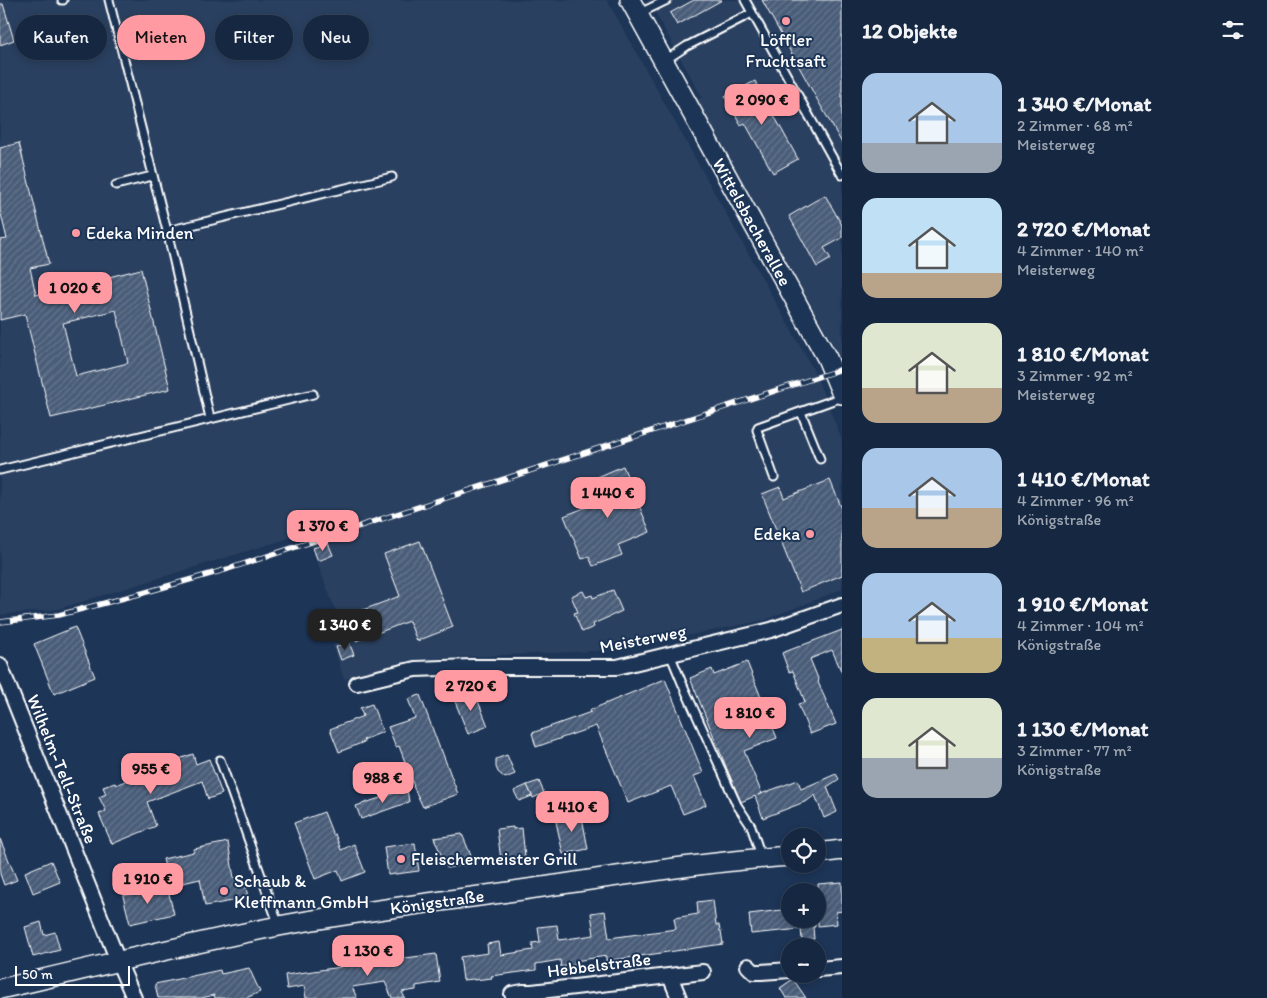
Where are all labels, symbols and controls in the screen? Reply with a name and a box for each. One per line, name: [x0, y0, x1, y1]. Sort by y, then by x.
chip: Kaufen: [15, 15, 107, 60]
chip: Mieten: [117, 15, 205, 60]
chip: Filter: [215, 15, 293, 60]
chip: Neu: [303, 15, 369, 60]
marker: Löffler Fruchtsaft: [780, 15, 792, 27]
icon: filters: [1219, 16, 1247, 44]
text: 12 Objekte: [862, 18, 958, 43]
place label: Löffler Fruchtsaft: [746, 29, 826, 72]
pin: 2 090 €: [716, 84, 808, 126]
text: 2 090 €: [736, 90, 788, 109]
text: 1 340 €/Monat: [1017, 91, 1151, 116]
icon: home: [902, 93, 962, 153]
text: 2 Zimmer · 68 m²: [1017, 116, 1133, 135]
text: Meisterweg: [1017, 135, 1095, 154]
street label: Wittelsbacherallee: [708, 154, 796, 290]
text: 2 720 €/Monat: [1017, 216, 1150, 241]
icon: home: [902, 218, 962, 278]
place label: Edeka Minden: [86, 222, 194, 244]
marker: Edeka Minden: [70, 227, 82, 239]
text: 4 Zimmer · 140 m²: [1017, 241, 1144, 260]
text: Meisterweg: [1017, 260, 1095, 279]
pin: 1 020 €: [29, 272, 121, 314]
text: 1 020 €: [49, 278, 101, 297]
text: 1 810 €/Monat: [1017, 341, 1149, 366]
icon: home: [902, 343, 962, 403]
text: 3 Zimmer · 92 m²: [1017, 366, 1133, 385]
text: Meisterweg: [1017, 385, 1095, 404]
text: 1 410 €/Monat: [1017, 466, 1150, 491]
icon: home: [902, 468, 962, 528]
pin: 1 440 €: [562, 476, 654, 519]
text: 1 440 €: [582, 483, 634, 502]
text: 4 Zimmer · 96 m²: [1017, 491, 1134, 510]
pin: 1 370 €: [277, 510, 369, 552]
text: Königstraße: [1017, 510, 1101, 529]
text: 1 370 €: [298, 516, 348, 535]
place label: Edeka: [754, 523, 800, 545]
marker: Edeka: [804, 528, 816, 540]
text: 1 910 €/Monat: [1017, 591, 1148, 616]
icon: home: [902, 593, 962, 653]
pin: 1 340 €: [299, 608, 391, 651]
text: 1 340 €: [319, 615, 371, 634]
text: 4 Zimmer · 104 m²: [1017, 616, 1144, 635]
street label: Meisterweg: [598, 620, 689, 658]
text: Königstraße: [1017, 635, 1101, 654]
pin: 2 720 €: [425, 670, 517, 712]
text: 2 720 €: [446, 676, 496, 695]
street label: Wilhelm-Tell-Straße: [22, 691, 102, 847]
pin: 1 810 €: [704, 696, 796, 739]
text: 1 810 €: [725, 703, 775, 722]
text: 1 130 €/Monat: [1017, 716, 1148, 741]
icon: home: [902, 718, 962, 778]
text: 3 Zimmer · 77 m²: [1017, 741, 1132, 760]
pin: 955 €: [116, 752, 186, 795]
text: 955 €: [132, 759, 170, 778]
text: Königstraße: [1017, 760, 1101, 779]
pin: 988 €: [348, 762, 418, 804]
text: 988 €: [364, 768, 402, 787]
pin: 1 410 €: [526, 790, 618, 833]
text: 1 410 €: [547, 797, 597, 816]
map controls: [781, 828, 826, 983]
button: locate: [781, 828, 826, 873]
place label: Fleischermeister Grill: [411, 848, 577, 870]
marker: Fleischermeister Grill: [395, 853, 407, 865]
pin: 1 910 €: [102, 862, 194, 905]
text: 1 910 €: [123, 869, 173, 888]
place label: Schaub & Kleffmann GmbH: [234, 870, 369, 913]
button: +: [781, 883, 826, 928]
marker: Schaub & Kleffmann GmbH: [218, 885, 230, 897]
street label: Königstraße: [389, 885, 485, 919]
pin: 1 130 €: [322, 934, 414, 977]
button: −: [781, 938, 826, 983]
text: 1 130 €: [343, 941, 393, 960]
street label: Hebbelstraße: [546, 948, 652, 982]
scale bar: [15, 963, 130, 986]
text: 50 m: [22, 966, 53, 983]

